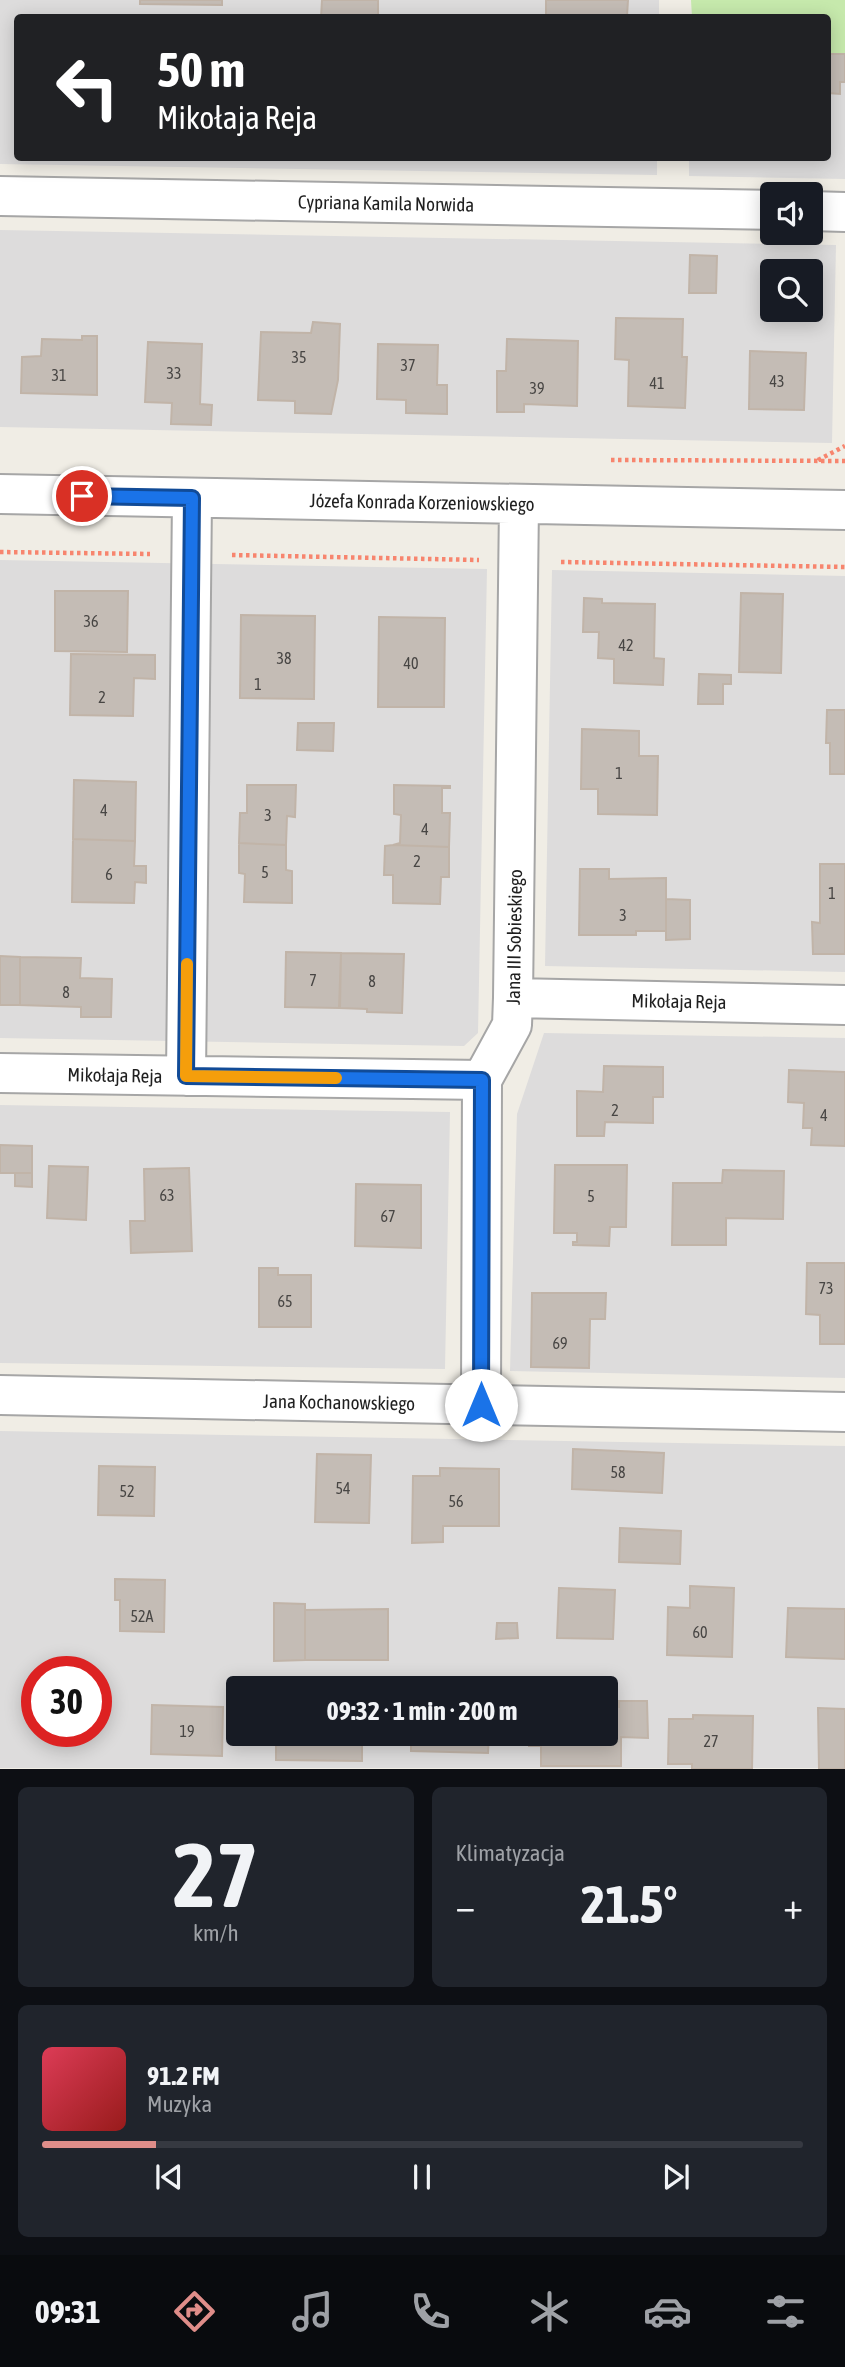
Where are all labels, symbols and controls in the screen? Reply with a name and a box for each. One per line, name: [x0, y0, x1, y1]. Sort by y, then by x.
text: 50 m: [157, 41, 245, 97]
icon: left: [42, 42, 133, 133]
text: Mikołaja Reja: [157, 99, 317, 136]
map controls: [760, 182, 823, 322]
button: sound: [760, 182, 823, 245]
street label: Cypriana Kamila Norwida: [298, 190, 474, 216]
button: search: [760, 259, 823, 322]
house number: 35: [291, 348, 307, 366]
house number: 37: [400, 356, 416, 374]
house number: 33: [166, 364, 182, 382]
house number: 31: [51, 366, 67, 384]
house number: 43: [769, 372, 785, 390]
house number: 41: [649, 374, 665, 392]
house number: 39: [529, 379, 545, 397]
pin: [52, 466, 112, 526]
icon: arrive: [63, 477, 101, 515]
street label: Józefa Konrada Korzeniowskiego: [309, 489, 535, 515]
house number: 36: [83, 612, 99, 630]
house number: 42: [618, 636, 634, 654]
house number: 38: [276, 649, 292, 667]
house number: 40: [403, 654, 419, 672]
house number: 1: [254, 675, 262, 693]
house number: 2: [98, 688, 106, 706]
house number: 1: [615, 764, 623, 782]
house number: 4: [100, 801, 108, 819]
house number: 3: [264, 806, 272, 824]
house number: 4: [421, 820, 429, 838]
house number: 2: [413, 852, 421, 870]
house number: 5: [261, 863, 269, 881]
house number: 6: [105, 865, 113, 883]
street label: Jana III Sobieskiego: [502, 869, 526, 1005]
house number: 1: [828, 884, 836, 902]
house number: 3: [619, 906, 627, 924]
house number: 7: [309, 971, 317, 989]
house number: 8: [368, 972, 376, 990]
house number: 8: [62, 983, 70, 1001]
street label: Mikołaja Reja: [631, 989, 727, 1013]
street label: Mikołaja Reja: [67, 1063, 163, 1087]
house number: 2: [611, 1101, 619, 1119]
house number: 4: [820, 1106, 828, 1124]
house number: 63: [159, 1186, 175, 1204]
house number: 5: [587, 1187, 595, 1205]
house number: 67: [380, 1207, 396, 1225]
house number: 73: [818, 1279, 834, 1297]
house number: 65: [277, 1292, 293, 1310]
house number: 69: [552, 1334, 568, 1352]
position arrow: [444, 1368, 518, 1442]
street label: Jana Kochanowskiego: [263, 1390, 415, 1414]
house number: 58: [610, 1463, 626, 1481]
house number: 54: [335, 1479, 351, 1497]
house number: 52: [119, 1482, 135, 1500]
house number: 56: [448, 1492, 464, 1510]
house number: 52A: [131, 1607, 154, 1625]
house number: 60: [692, 1623, 708, 1641]
speed limit sign: 30: [21, 1656, 112, 1747]
text: 09:32 · 1 min · 200 m: [327, 1696, 517, 1726]
house number: 19: [179, 1722, 195, 1740]
house number: 27: [703, 1732, 719, 1750]
text: 27: [173, 1822, 259, 1926]
text: Klimatyzacja: [456, 1840, 565, 1866]
text: 21.5°: [581, 1874, 678, 1934]
text: −: [456, 1884, 475, 1927]
text: +: [783, 1884, 803, 1927]
text: km/h: [193, 1920, 239, 1946]
text: 91.2 FM: [147, 2061, 220, 2091]
text: Muzyka: [147, 2091, 212, 2117]
icon: previous: [150, 2158, 188, 2196]
icon: pause: [403, 2158, 441, 2196]
icon: next: [657, 2158, 695, 2196]
icon: directions: [170, 2287, 219, 2336]
icon: music: [288, 2287, 337, 2336]
icon: phone: [406, 2287, 455, 2336]
icon: climate: [525, 2287, 574, 2336]
icon: car: [643, 2287, 692, 2336]
icon: filters: [761, 2287, 810, 2336]
text: 09:31: [35, 2293, 101, 2330]

